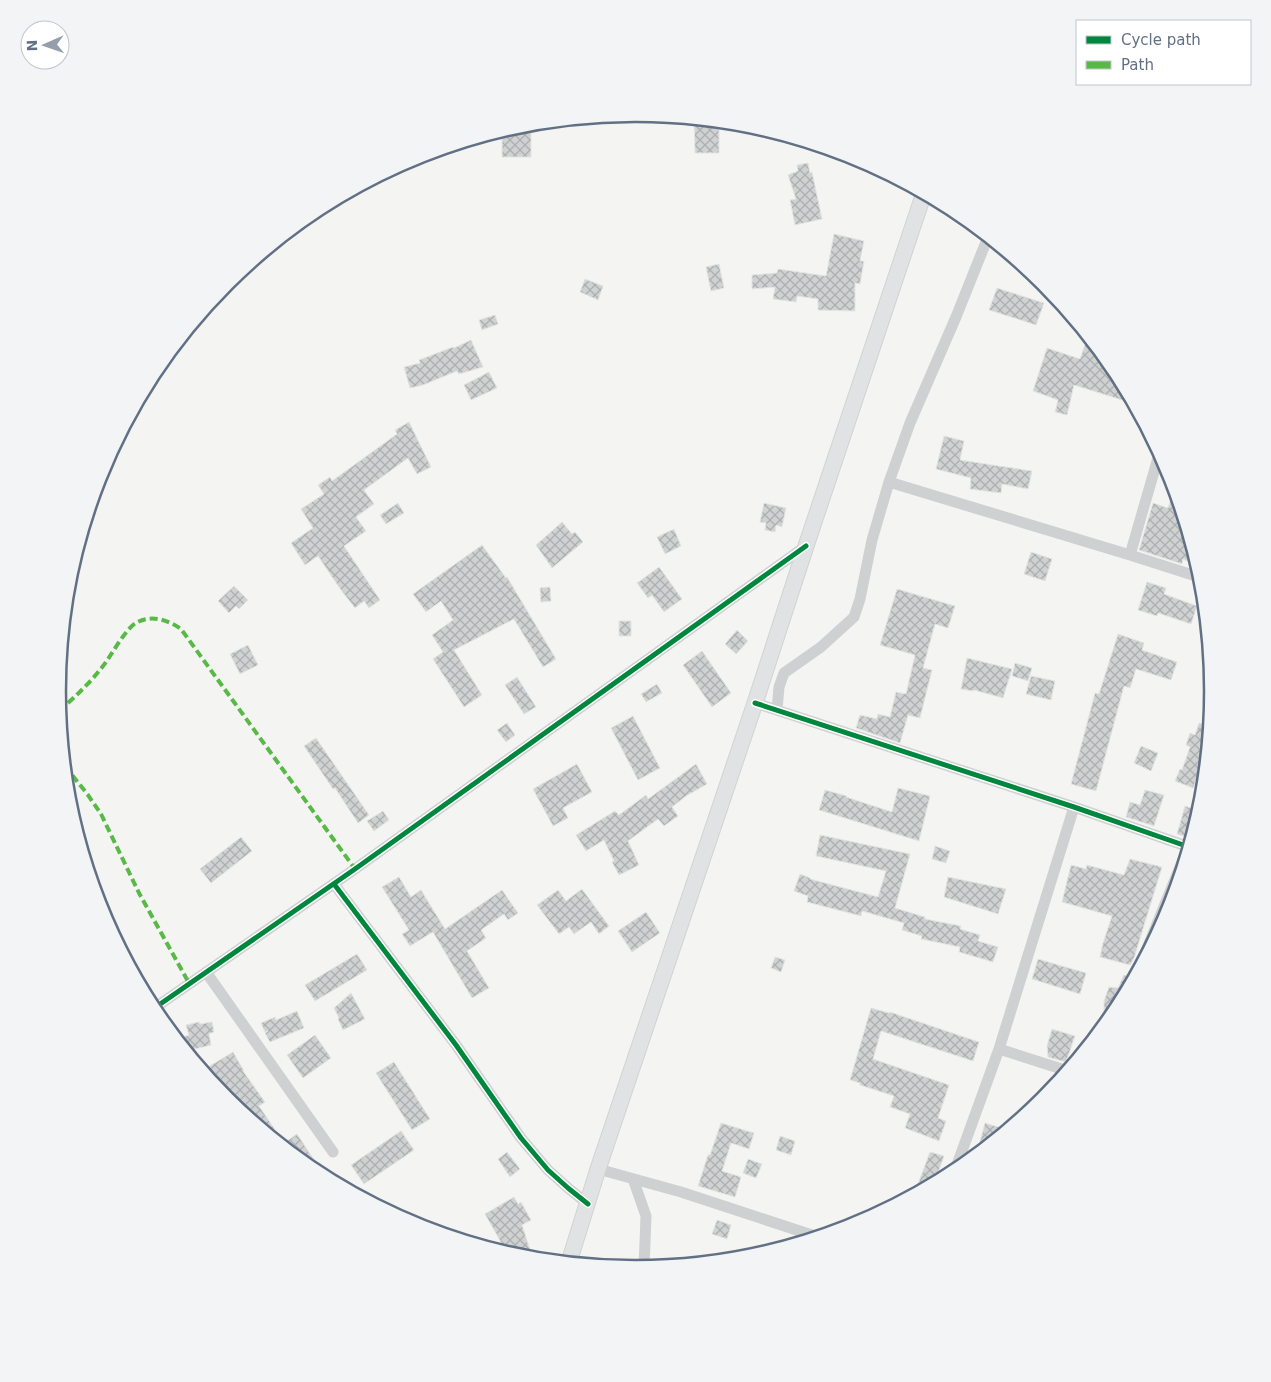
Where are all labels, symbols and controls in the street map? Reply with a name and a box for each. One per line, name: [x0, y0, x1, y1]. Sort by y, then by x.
north arrow: [20, 20, 70, 70]
legend: [1076, 20, 1251, 85]
text: Cycle path: [1121, 31, 1201, 49]
text: N: [24, 39, 40, 52]
text: Path: [1121, 56, 1154, 74]

